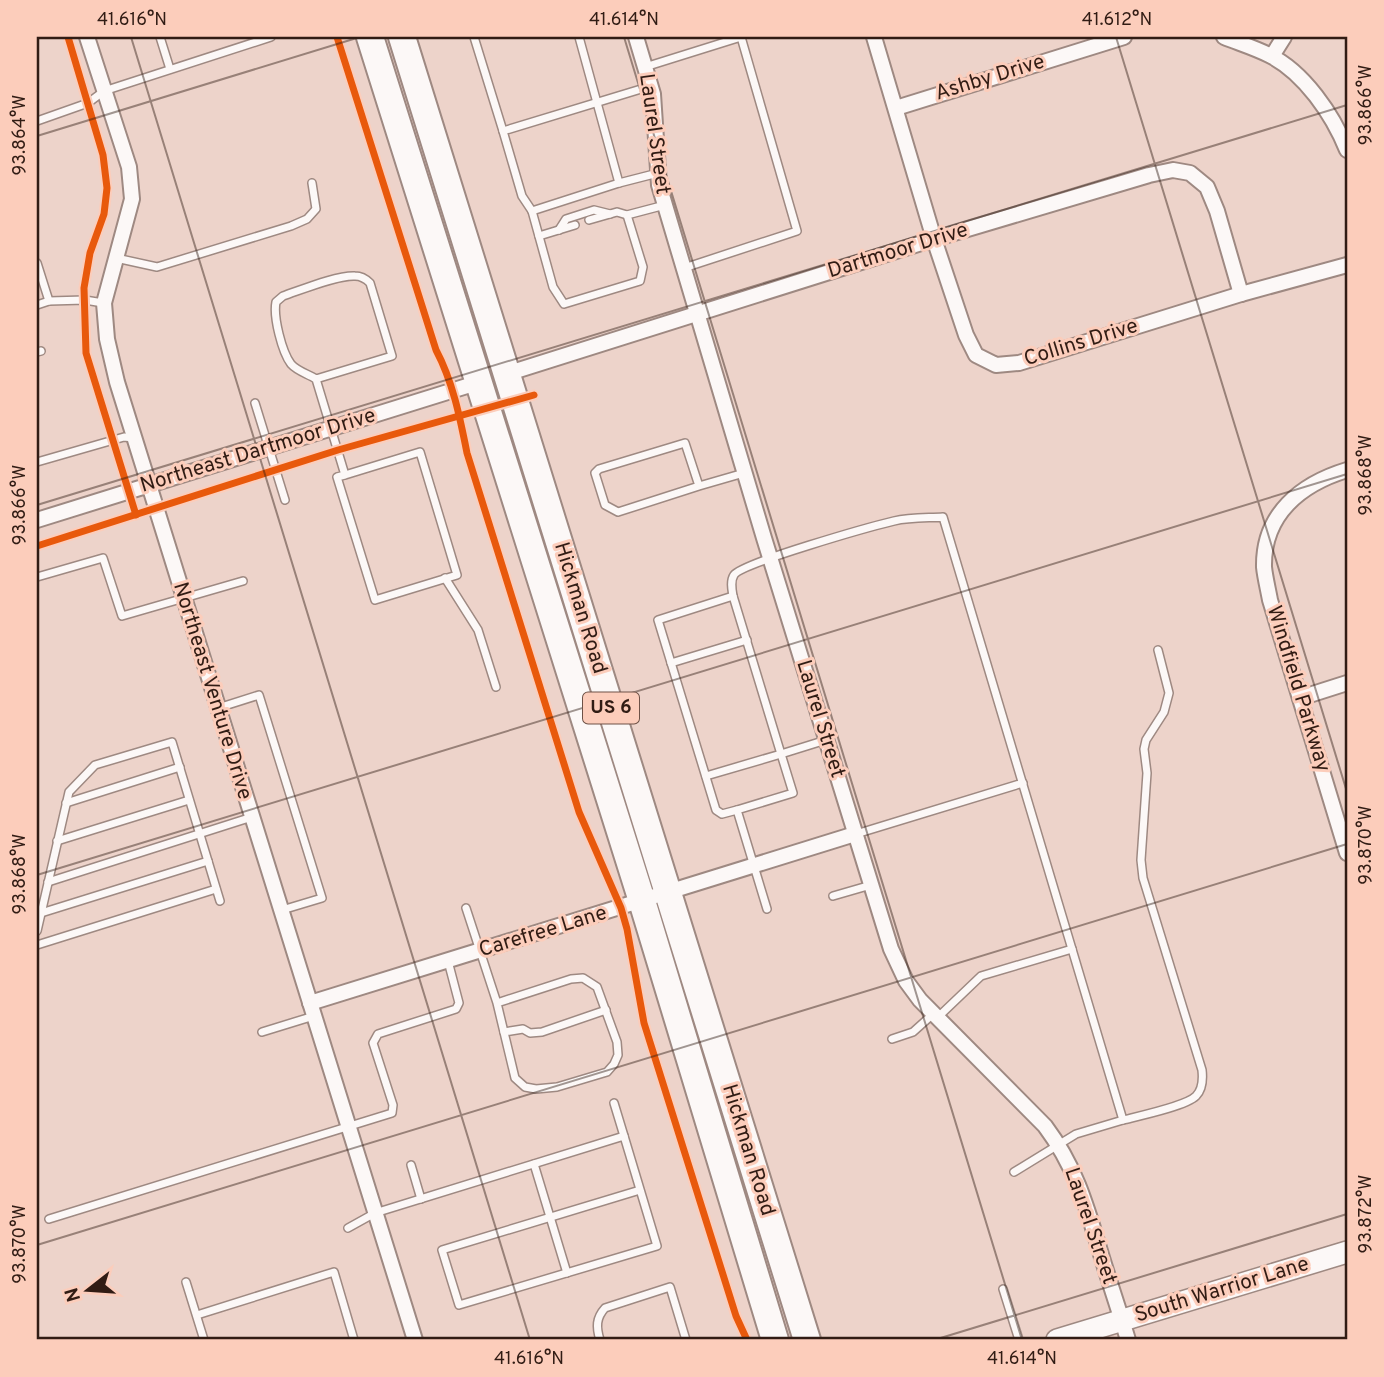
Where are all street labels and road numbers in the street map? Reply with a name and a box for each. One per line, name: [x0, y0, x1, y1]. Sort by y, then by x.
street label: Ashby Drive: [932, 49, 1048, 107]
street label: Laurel Street: [632, 72, 676, 196]
street label: Dartmoor Drive: [824, 217, 972, 285]
street label: Collins Drive: [1021, 313, 1141, 373]
street label: Northeast Dartmoor Drive: [137, 402, 379, 500]
street label: Hickman Road: [547, 539, 613, 677]
street label: Northeast Venture Drive: [166, 579, 258, 803]
street label: Windfield Parkway: [1260, 602, 1336, 776]
street label: Laurel Street: [789, 657, 851, 781]
road number: US 6: [583, 692, 639, 723]
street label: Carefree Lane: [476, 900, 610, 964]
street label: Hickman Road: [715, 1081, 781, 1219]
street label: Laurel Street: [1057, 1164, 1123, 1288]
street label: South Warrior Lane: [1132, 1251, 1312, 1329]

